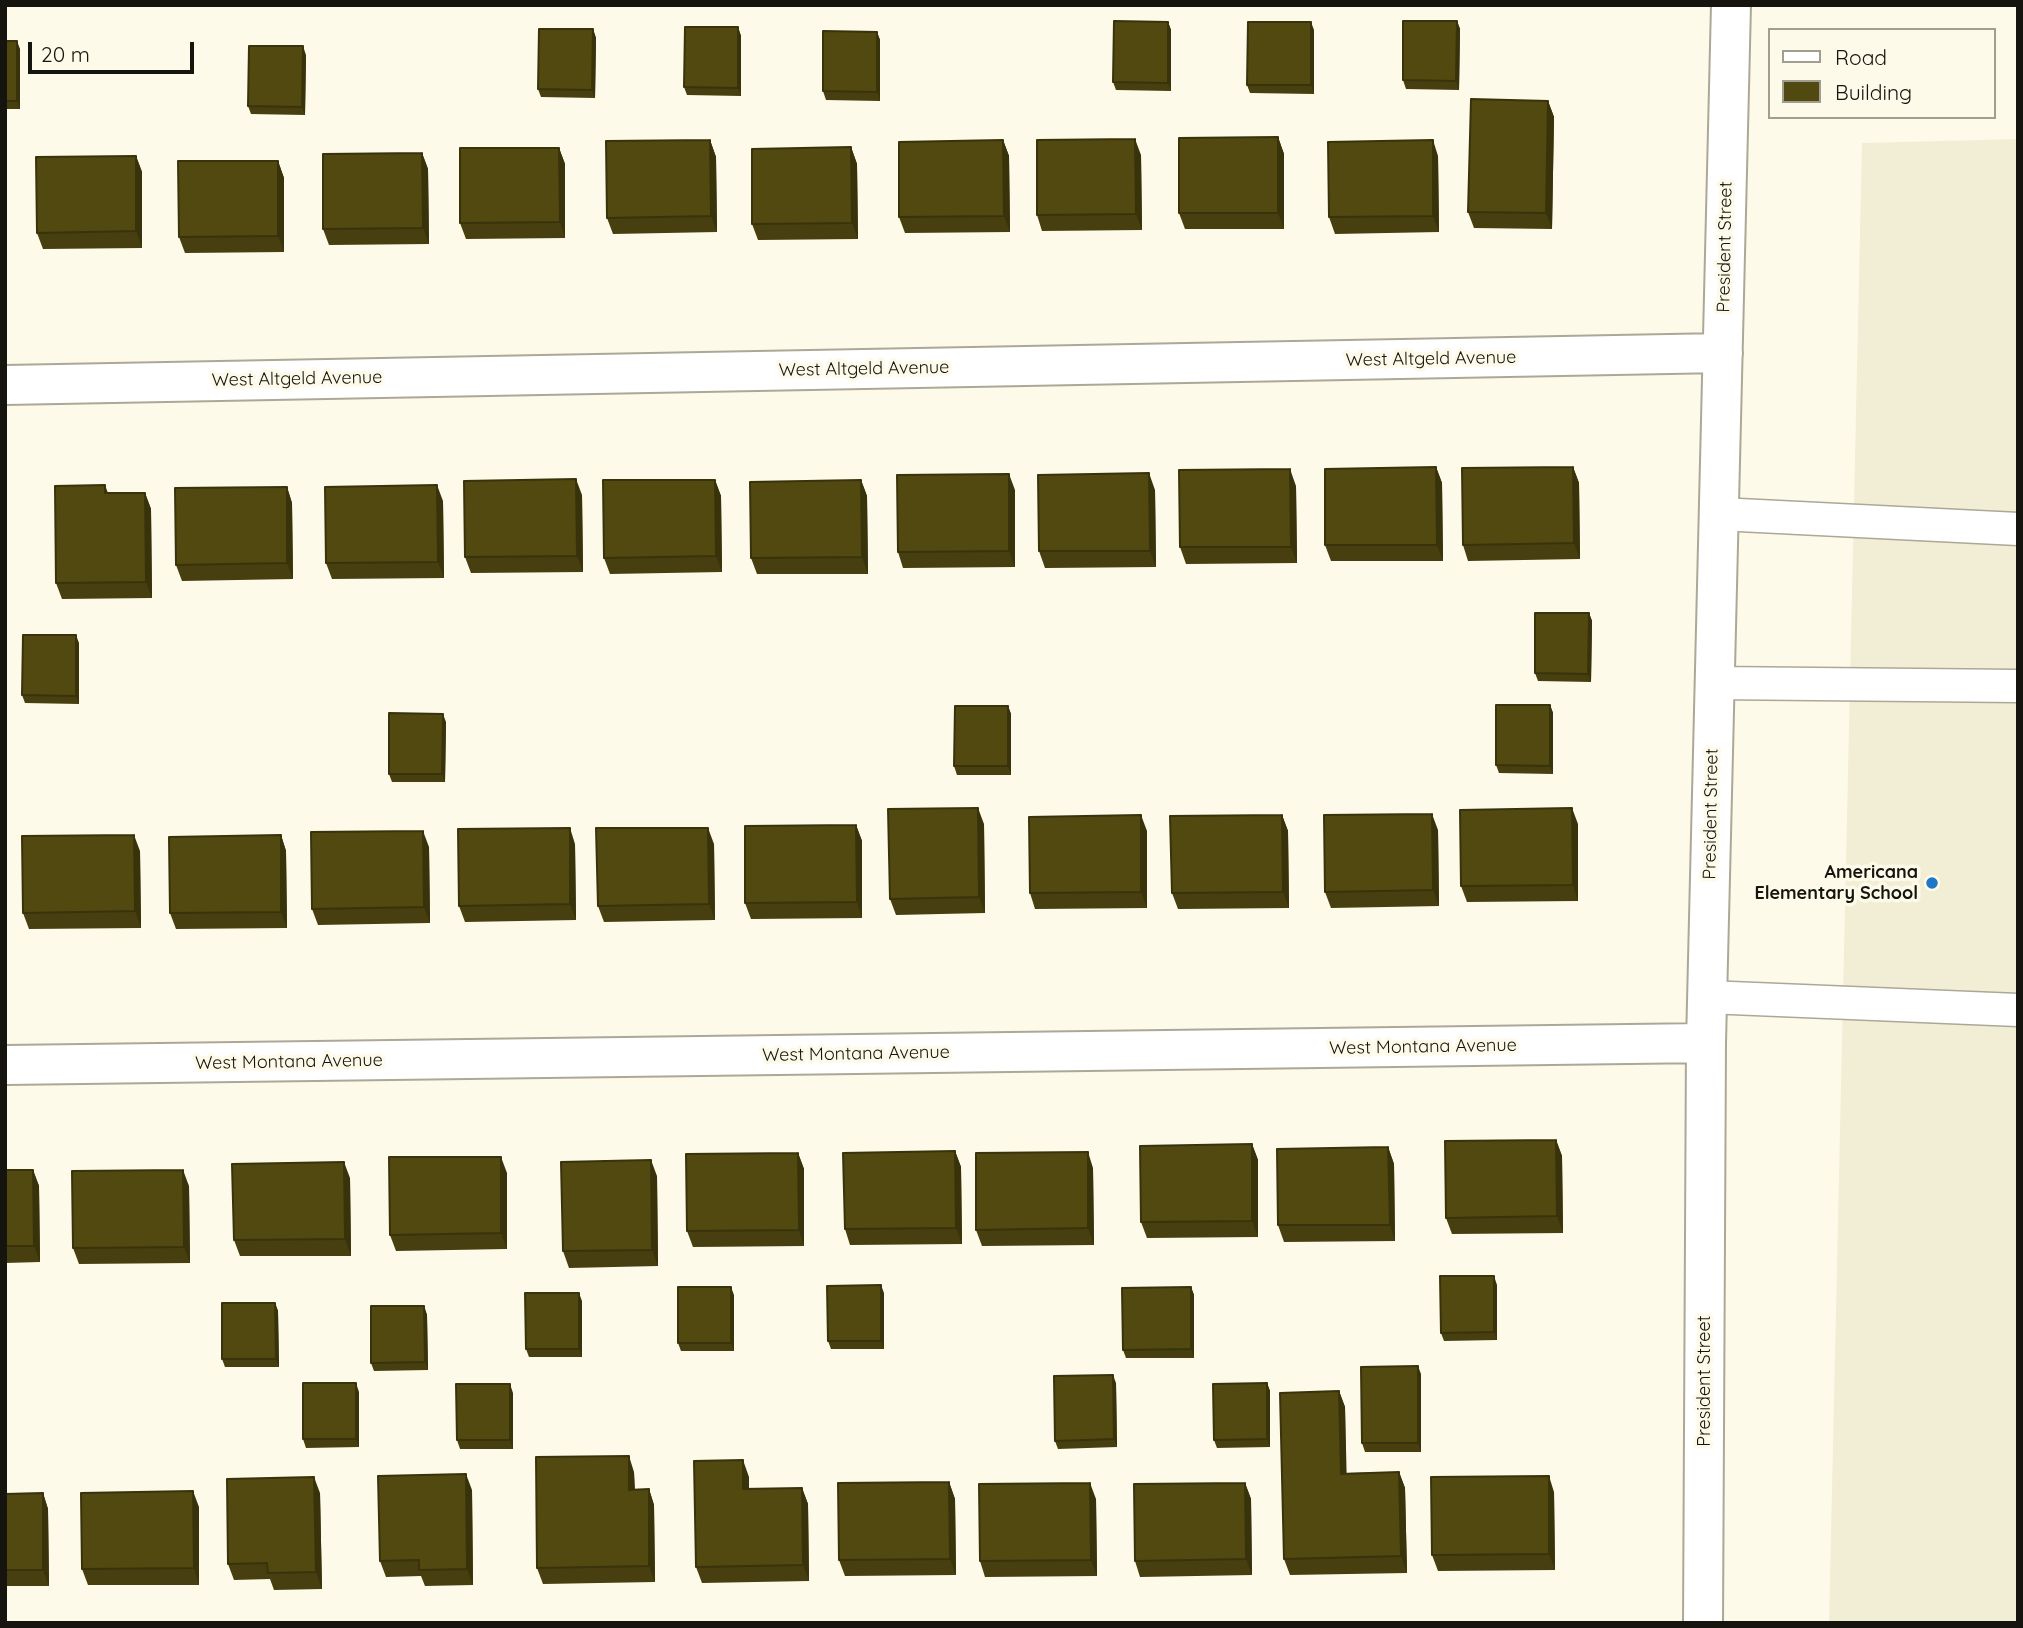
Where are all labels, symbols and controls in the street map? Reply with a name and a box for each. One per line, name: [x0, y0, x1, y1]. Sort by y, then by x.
scale bar: [32, 28, 198, 72]
legend: [1768, 28, 1995, 119]
text: 20 m: [41, 41, 90, 67]
text: Road: [1835, 44, 1887, 70]
text: Building: [1835, 79, 1912, 105]
street label: President Street: [1713, 181, 1737, 313]
street label: West Altgeld Avenue: [1345, 347, 1517, 371]
street label: West Altgeld Avenue: [778, 357, 950, 381]
street label: West Altgeld Avenue: [211, 367, 383, 391]
street label: President Street: [1699, 748, 1723, 880]
place label: Americana Elementary School: [1754, 862, 1918, 904]
marker: Americana Elementary School: [1924, 875, 1940, 891]
street label: West Montana Avenue: [1329, 1035, 1517, 1059]
street label: West Montana Avenue: [762, 1042, 950, 1066]
street label: West Montana Avenue: [195, 1050, 383, 1074]
street label: President Street: [1694, 1315, 1716, 1447]

